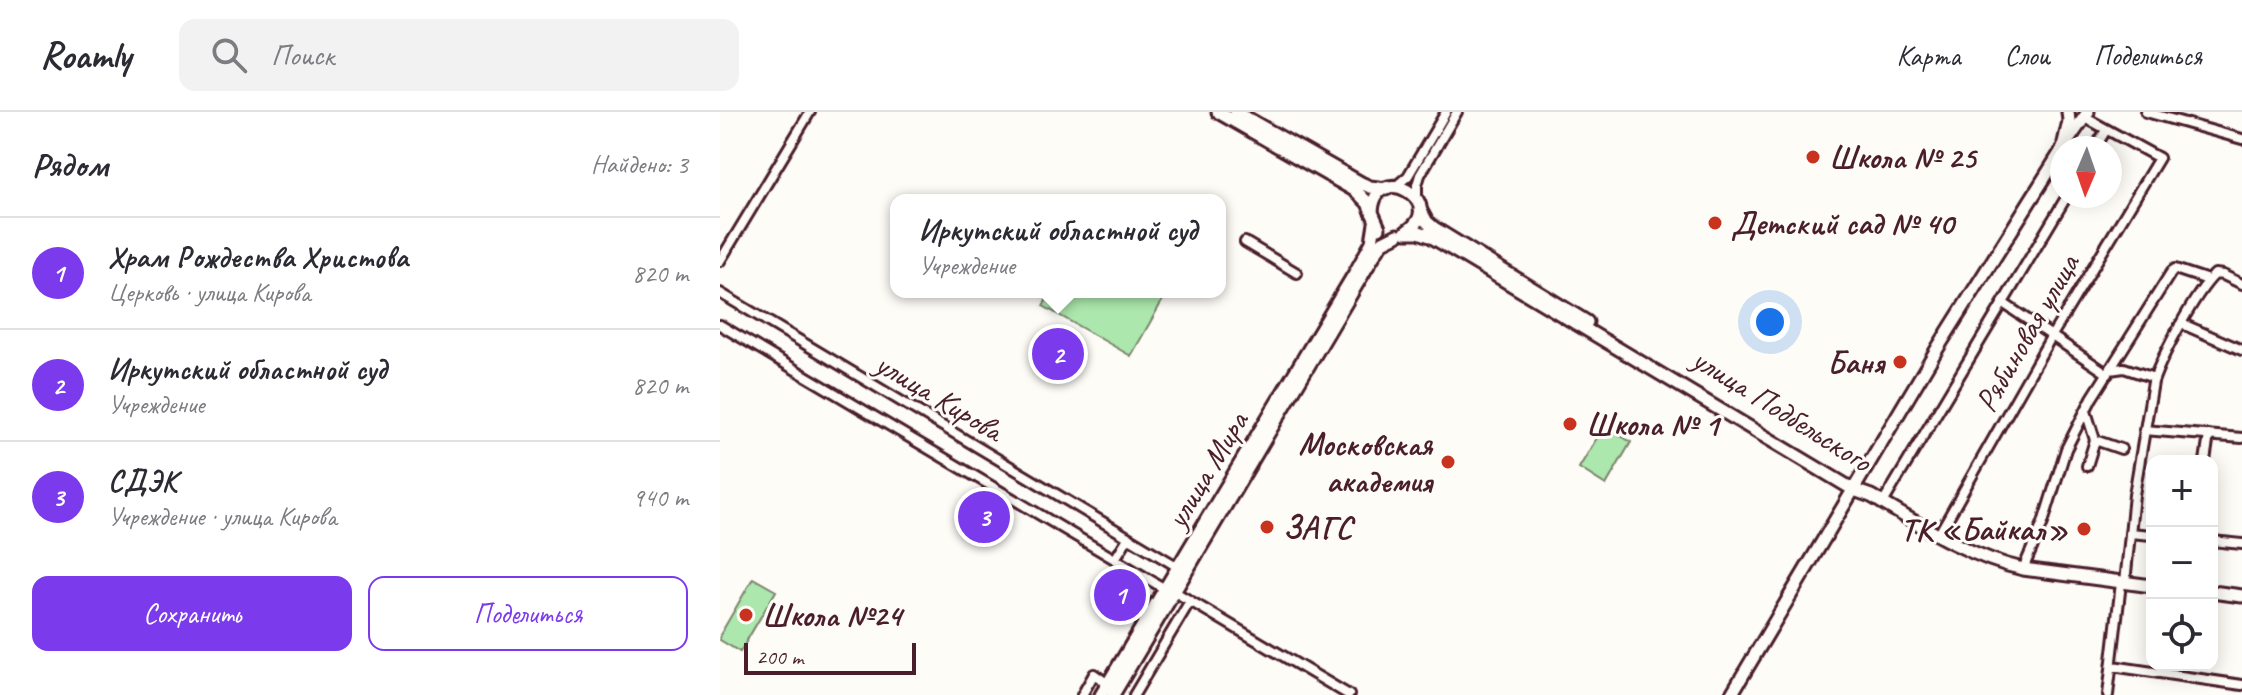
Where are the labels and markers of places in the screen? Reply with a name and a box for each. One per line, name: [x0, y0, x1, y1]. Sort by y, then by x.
place label: Школа № 25: [1829, 137, 1979, 178]
marker: Школа № 25: [1804, 148, 1822, 166]
place label: Детский сад № 40: [1731, 203, 1957, 244]
marker: Детский сад № 40: [1706, 214, 1724, 232]
pin: 2: [1032, 324, 1084, 384]
place label: Баня: [1827, 342, 1887, 383]
marker: Баня: [1891, 353, 1909, 371]
place label: Школа № 1: [1586, 404, 1722, 445]
marker: Школа № 1: [1561, 415, 1579, 433]
place label: Московская академия: [1299, 424, 1435, 502]
marker: Московская академия: [1439, 453, 1457, 471]
pin: 3: [958, 487, 1010, 547]
place label: ЗАГС: [1283, 507, 1355, 548]
place label: ТК «Байкал»: [1901, 509, 2068, 550]
marker: ЗАГС: [1258, 518, 1276, 536]
marker: ТК «Байкал»: [2075, 520, 2093, 538]
pin: 1: [1094, 565, 1146, 625]
place label: Школа №24: [762, 595, 905, 636]
marker: Школа №24: [737, 606, 755, 624]

